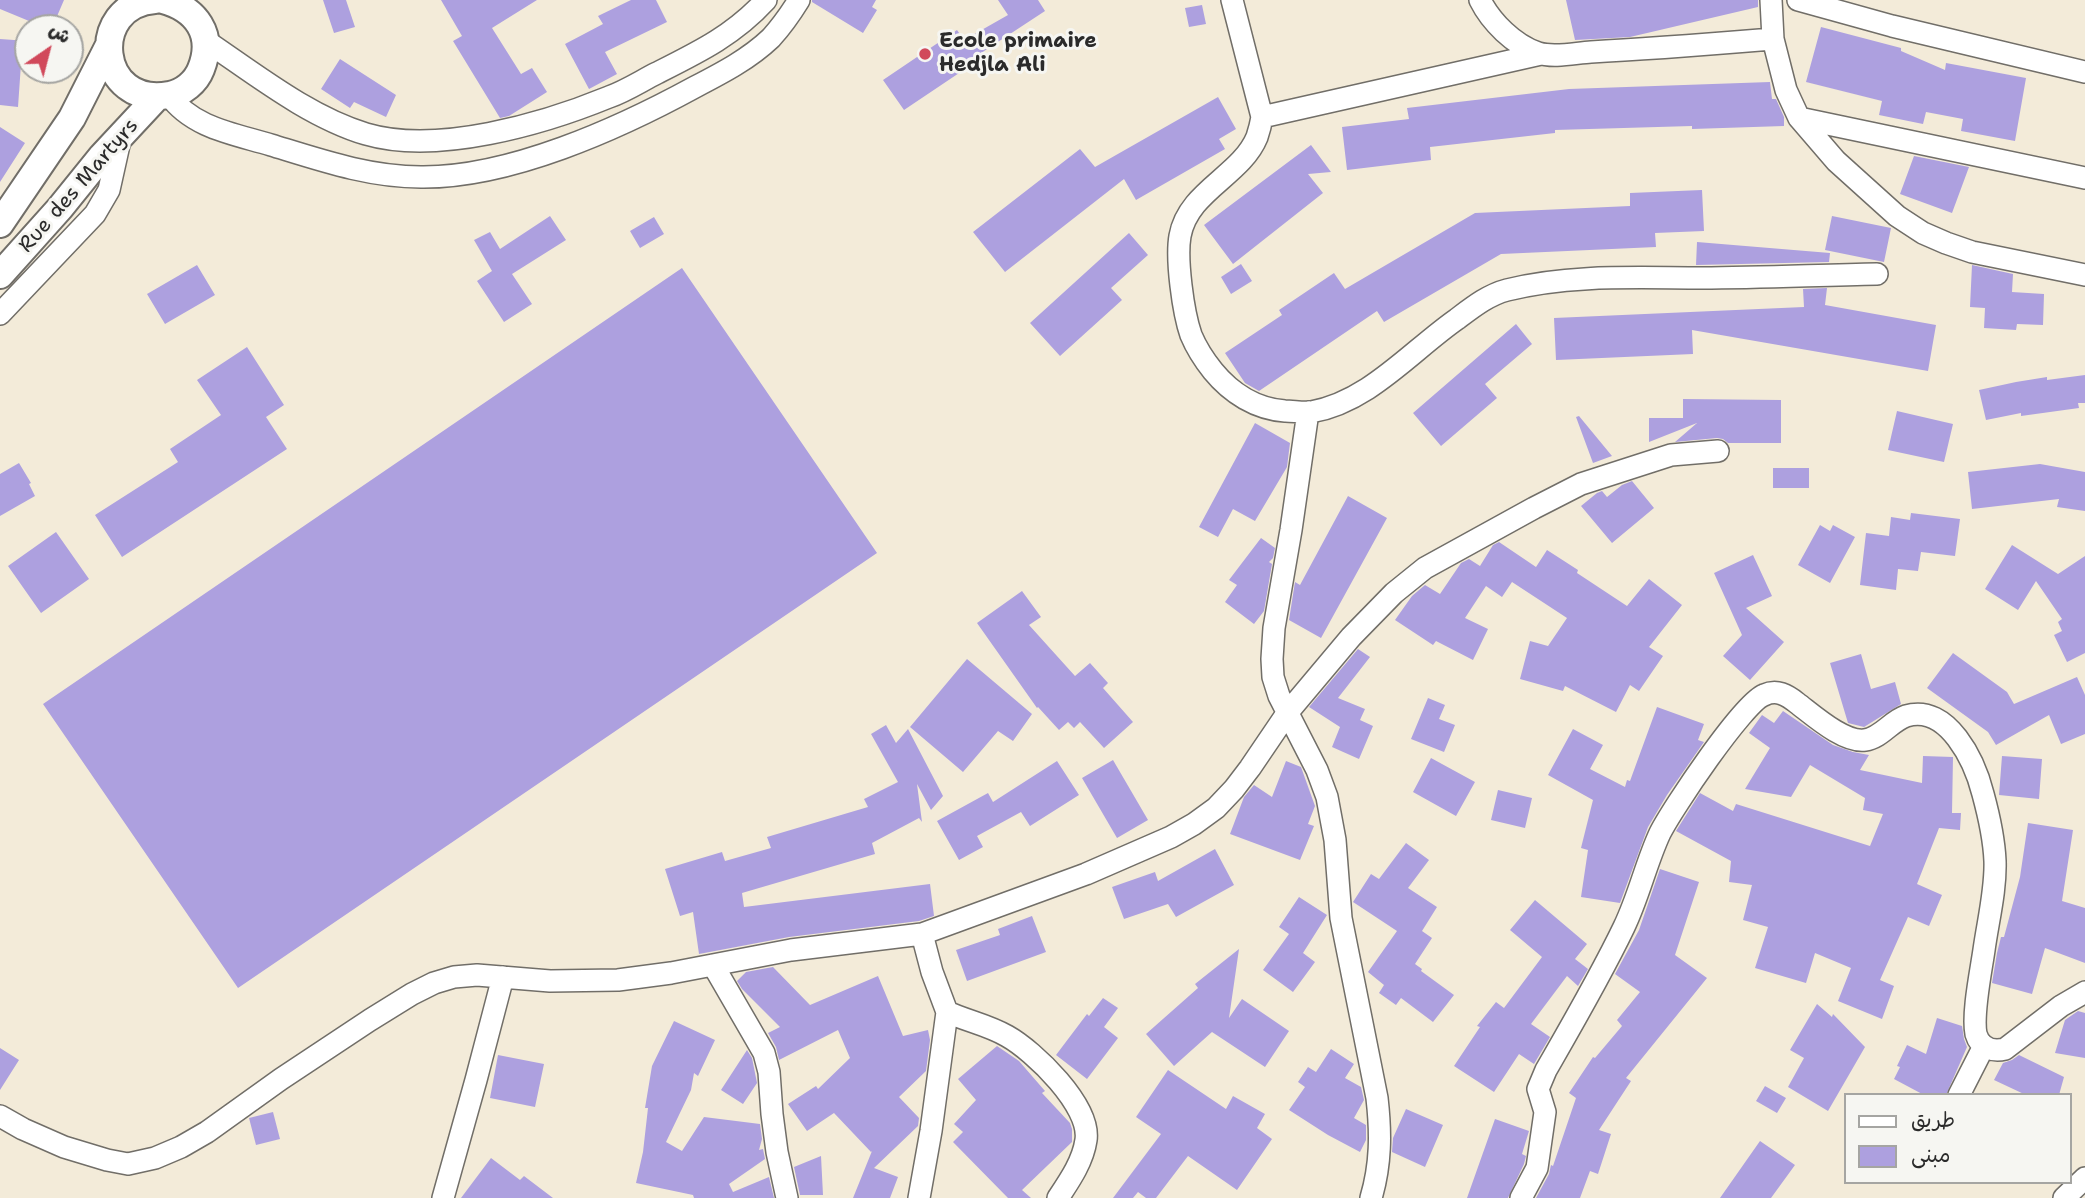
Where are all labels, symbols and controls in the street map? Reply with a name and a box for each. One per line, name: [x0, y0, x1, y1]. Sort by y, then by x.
north arrow: [14, 14, 84, 84]
text: ش: [44, 17, 76, 49]
place label: Ecole primaire Hedjla Ali: [939, 29, 1097, 79]
marker: Ecole primaire Hedjla Ali: [917, 46, 933, 62]
street label: Rue des Martyrs: [14, 114, 144, 258]
legend: [1843, 1093, 2071, 1184]
text: طريق: [1911, 1106, 1955, 1134]
text: مبنى: [1911, 1141, 1950, 1169]

